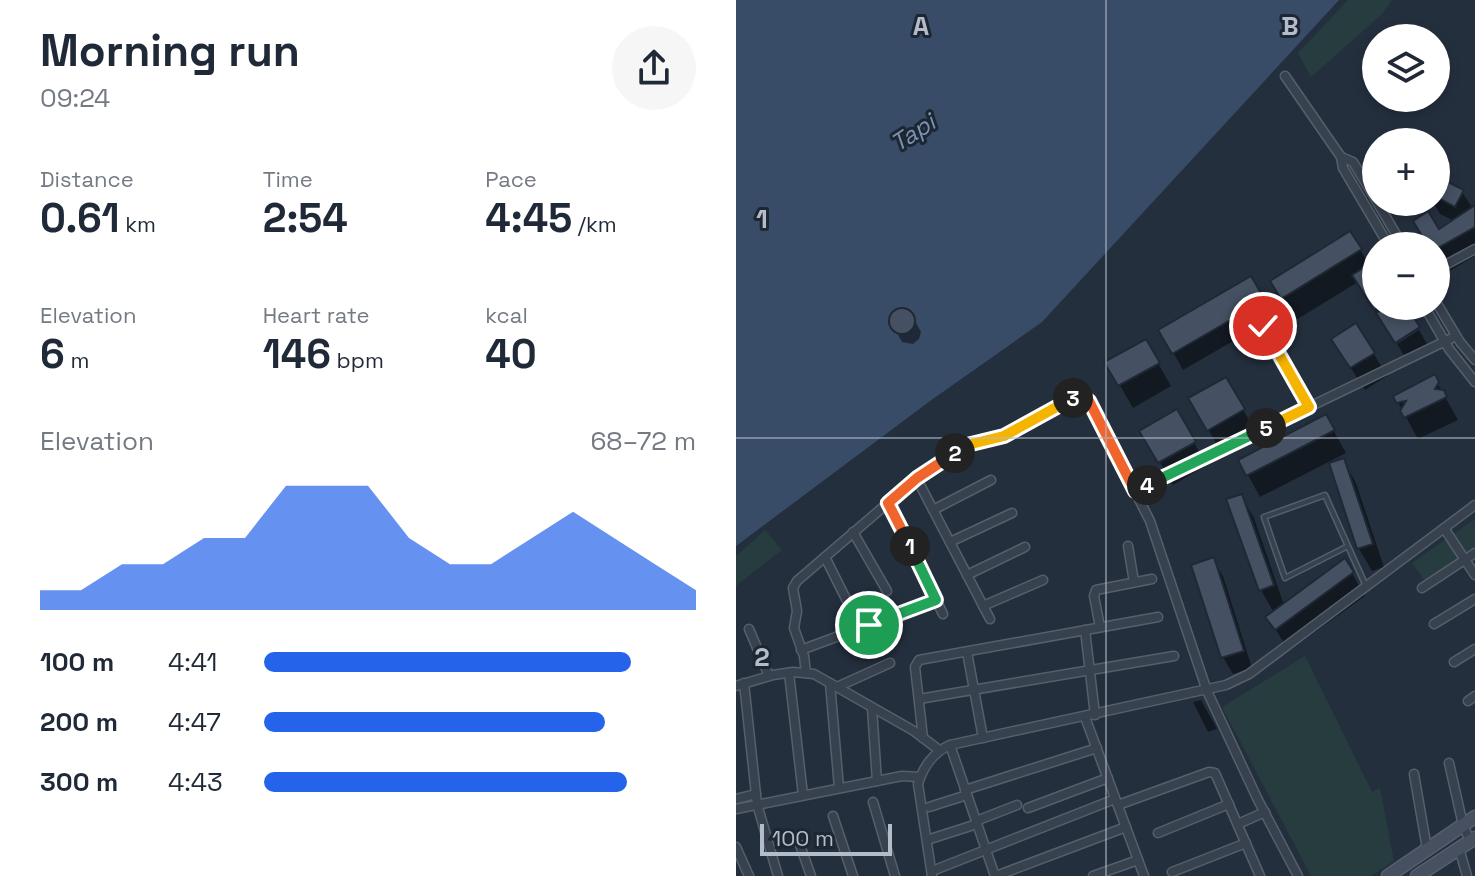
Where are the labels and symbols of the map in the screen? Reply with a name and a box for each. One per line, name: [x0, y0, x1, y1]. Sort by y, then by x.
text: A: [913, 9, 930, 43]
text: B: [1281, 9, 1299, 43]
water label: Tapi: [885, 105, 944, 158]
text: 1: [756, 202, 768, 236]
pin: [1229, 292, 1297, 360]
pin: 3: [1053, 378, 1093, 418]
pin: 5: [1246, 408, 1286, 448]
pin: 2: [935, 433, 975, 473]
pin: 4: [1127, 465, 1167, 505]
pin: 1: [890, 526, 930, 566]
pin: [835, 591, 903, 659]
text: 2: [754, 640, 770, 674]
scale bar: [760, 820, 892, 856]

